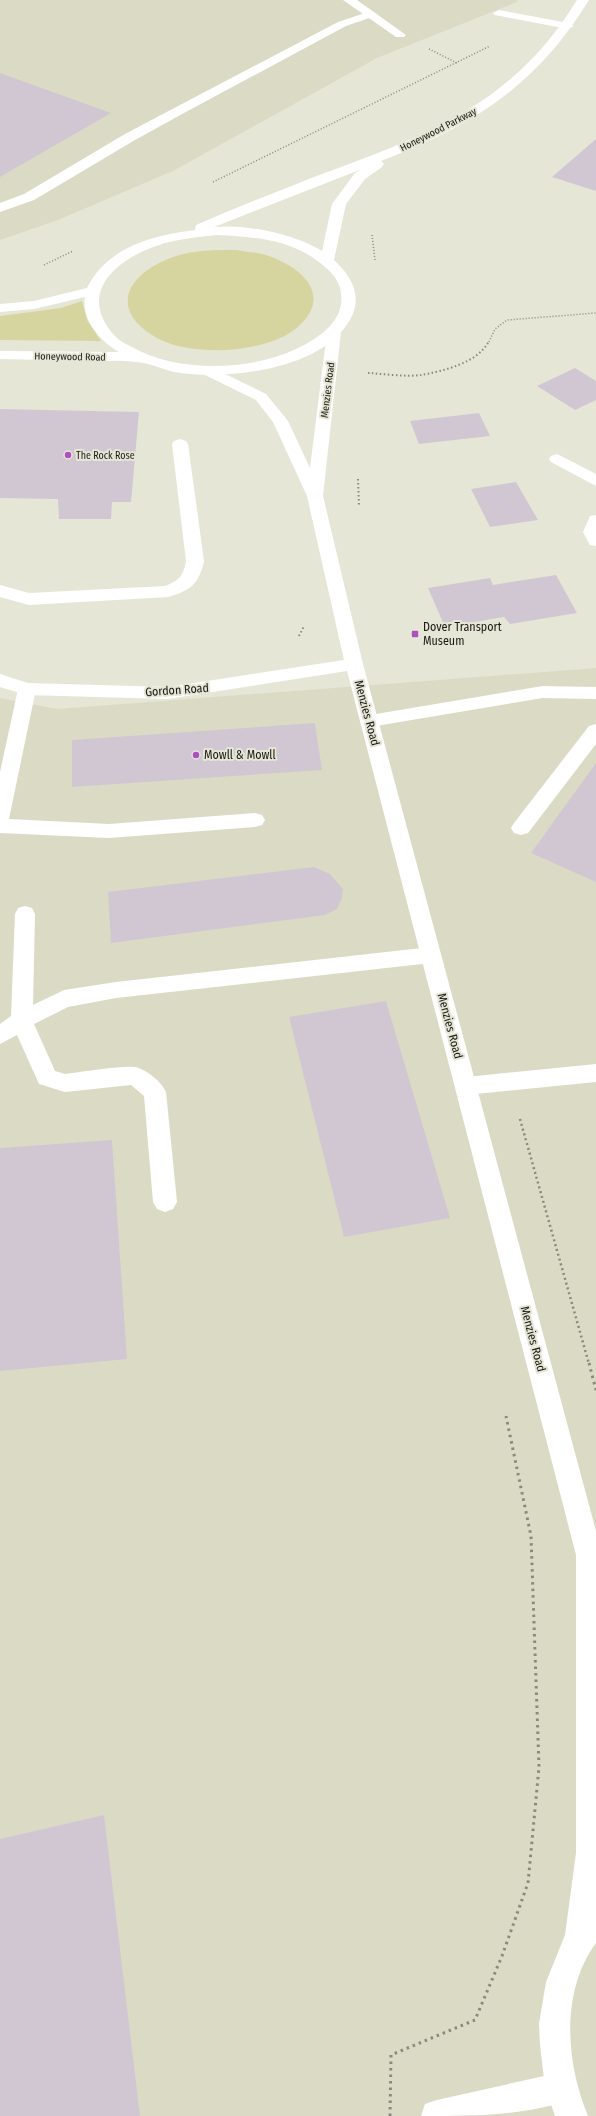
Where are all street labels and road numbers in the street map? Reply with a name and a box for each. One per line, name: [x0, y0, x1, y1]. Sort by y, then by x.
street label: Honeywood Parkway: [398, 105, 479, 154]
street label: Honeywood Road: [34, 350, 106, 364]
street label: Menzies Road: [319, 362, 337, 419]
street label: Menzies Road: [352, 679, 382, 747]
street label: Gordon Road: [145, 681, 209, 699]
street label: Menzies Road: [435, 992, 465, 1060]
street label: Menzies Road: [518, 1305, 548, 1373]

